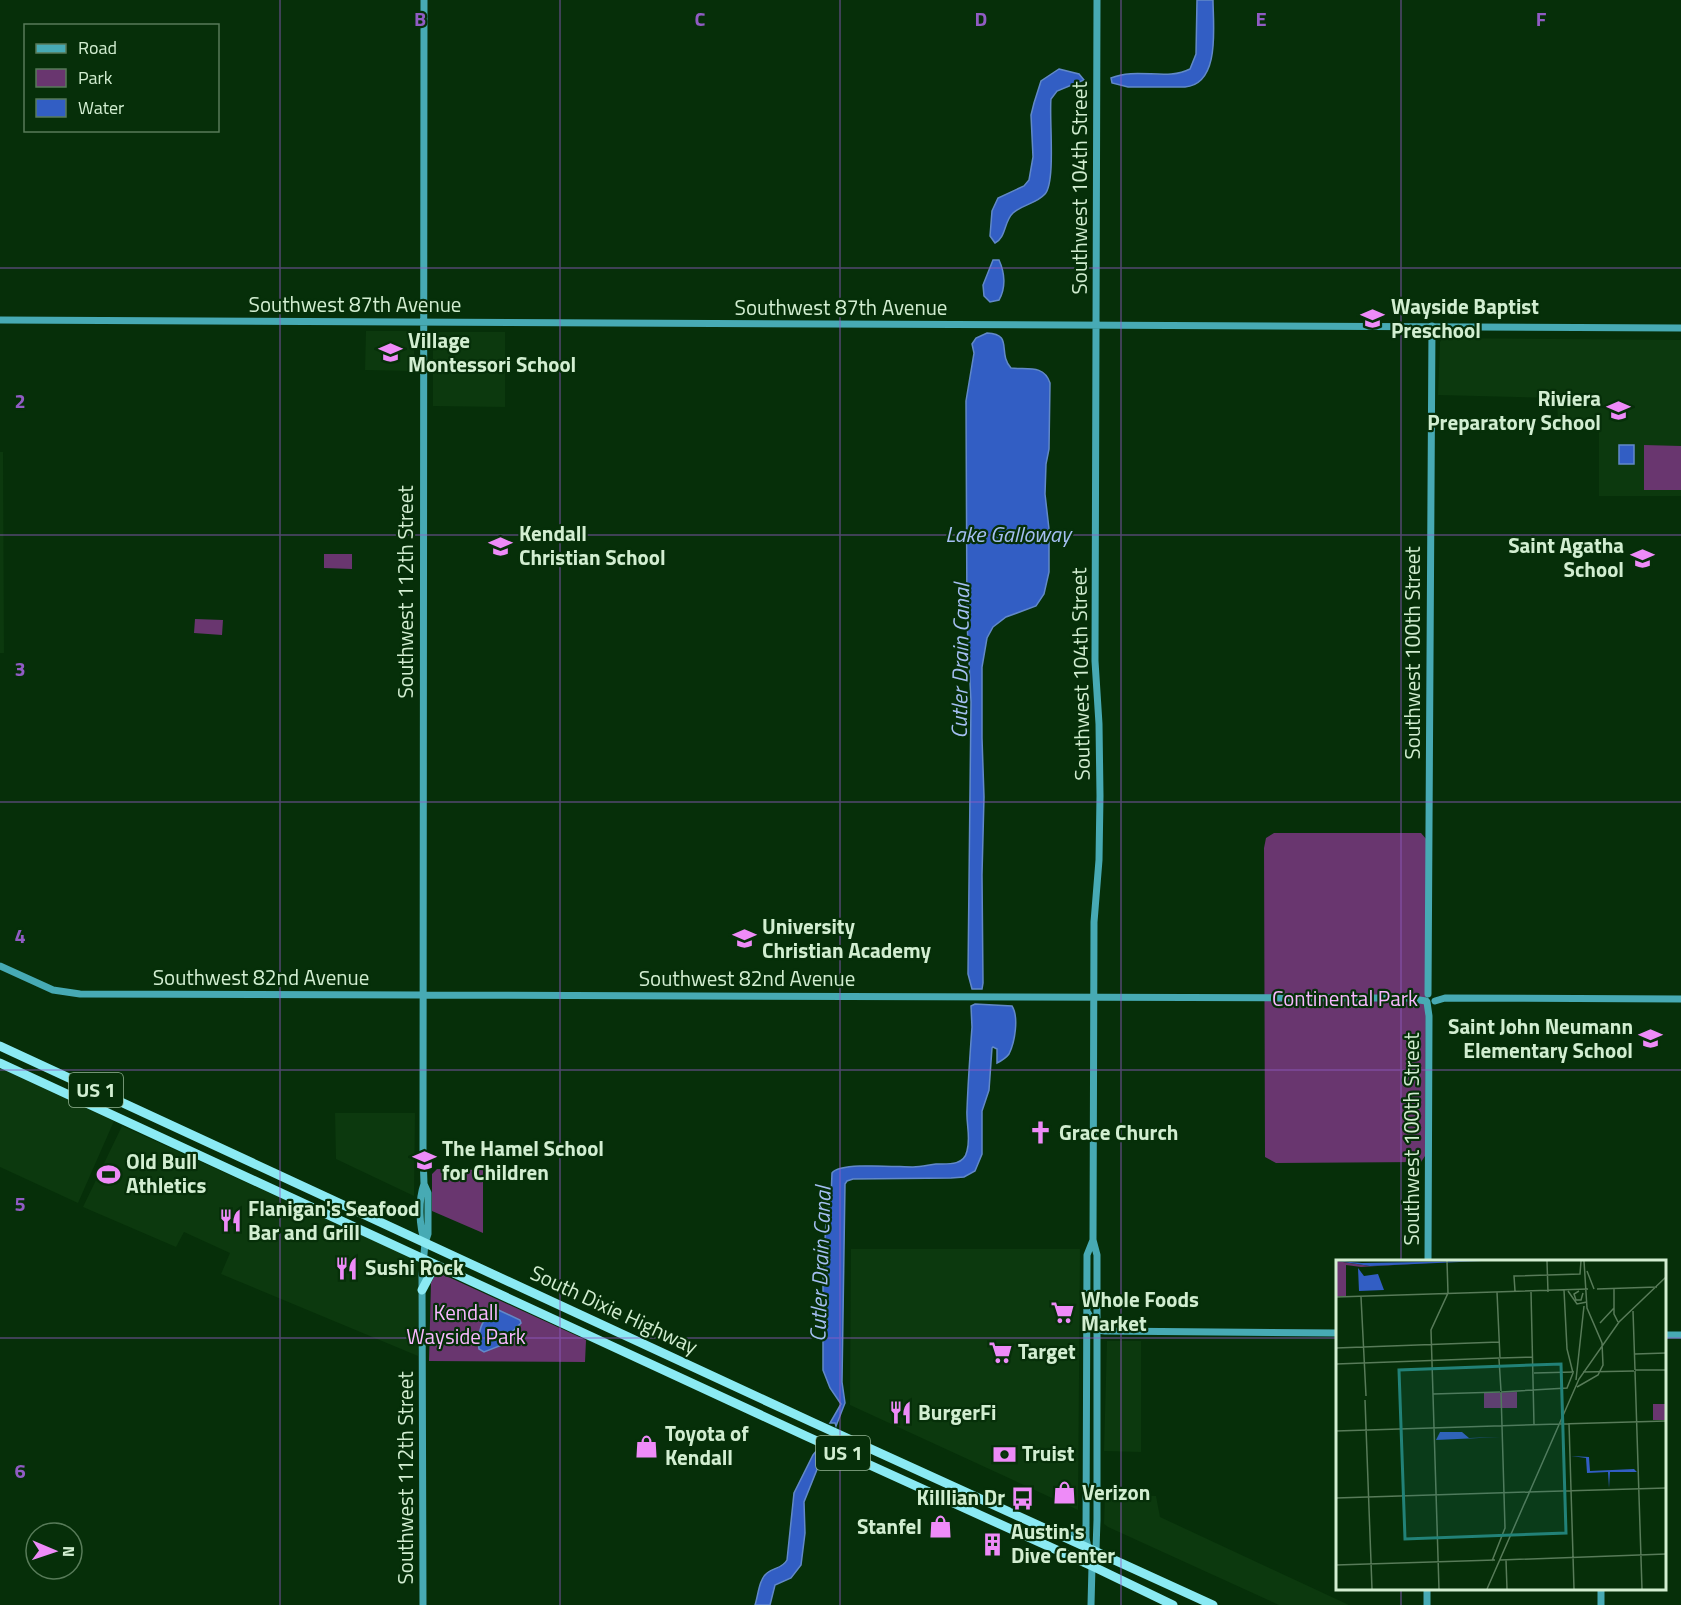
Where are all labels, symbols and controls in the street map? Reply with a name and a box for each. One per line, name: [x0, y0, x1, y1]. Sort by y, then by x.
text: B: [414, 3, 426, 34]
text: C: [695, 3, 706, 34]
text: D: [975, 3, 987, 34]
text: E: [1255, 3, 1267, 34]
text: F: [1536, 3, 1547, 34]
legend: [24, 24, 219, 132]
text: Road: [78, 34, 117, 61]
text: Park: [78, 64, 113, 91]
street label: Southwest 104th Street: [1063, 81, 1095, 295]
text: Water: [78, 94, 124, 121]
street label: Southwest 87th Avenue: [249, 288, 461, 320]
place label: Wayside Baptist Preschool: [1391, 290, 1539, 346]
street label: Southwest 87th Avenue: [735, 291, 947, 323]
school or university icon: Wayside Baptist Preschool: [1360, 306, 1386, 332]
place label: Village Montessori School: [408, 324, 576, 380]
school or university icon: Village Montessori School: [377, 340, 403, 366]
place label: Riviera Preparatory School: [1427, 382, 1601, 438]
text: 2: [14, 385, 26, 416]
school or university icon: Riviera Preparatory School: [1606, 398, 1632, 424]
street label: Southwest 112th Street: [389, 485, 421, 699]
place label: Kendall Christian School: [519, 517, 666, 573]
water label: Lake Galloway: [945, 517, 1074, 551]
place label: Saint Agatha School: [1508, 529, 1624, 585]
school or university icon: Kendall Christian School: [488, 533, 514, 559]
school or university icon: Saint Agatha School: [1629, 545, 1655, 571]
street label: Southwest 100th Street: [1396, 546, 1428, 760]
street label: Southwest 104th Street: [1062, 567, 1098, 781]
water label: Cutler Drain Canal: [942, 581, 978, 739]
text: 3: [14, 653, 26, 684]
place label: University Christian Academy: [762, 910, 932, 966]
text: 4: [14, 920, 26, 951]
school or university icon: University Christian Academy: [731, 926, 757, 952]
street label: Southwest 82nd Avenue: [153, 961, 369, 993]
street label: Southwest 82nd Avenue: [639, 962, 855, 994]
park label: Continental Park: [1272, 982, 1418, 1014]
place label: Saint John Neumann Elementary School: [1448, 1010, 1633, 1066]
school or university icon: Saint John Neumann Elementary School: [1638, 1026, 1664, 1052]
street label: Southwest 100th Street: [1395, 1032, 1427, 1246]
road number: US 1: [69, 1073, 123, 1107]
place label: Grace Church: [1059, 1116, 1178, 1148]
church icon: Grace Church: [1028, 1120, 1054, 1146]
place label: The Hamel School for Children: [442, 1132, 604, 1188]
place label: Old Bull Athletics: [126, 1145, 206, 1201]
school or university icon: The Hamel School for Children: [411, 1148, 437, 1174]
sports icon: Old Bull Athletics: [95, 1161, 121, 1187]
water label: Cutler Drain Canal: [800, 1183, 840, 1342]
text: 5: [14, 1188, 26, 1219]
place label: Flanigan's Seafood Bar and Grill: [248, 1192, 420, 1248]
restaurant icon: Flanigan's Seafood Bar and Grill: [217, 1208, 243, 1234]
place label: Sushi Rock: [365, 1251, 464, 1283]
restaurant icon: Sushi Rock: [334, 1255, 360, 1281]
street label: South Dixie Highway: [525, 1256, 703, 1362]
inset map: [1336, 1260, 1666, 1590]
place label: Whole Foods Market: [1081, 1283, 1199, 1339]
park label: Kendall Wayside Park: [406, 1296, 526, 1352]
supermarket icon: Whole Foods Market: [1050, 1299, 1076, 1325]
place label: Target: [1018, 1335, 1076, 1367]
supermarket icon: Target: [987, 1339, 1013, 1365]
street label: Southwest 112th Street: [389, 1371, 421, 1585]
place label: BurgerFi: [918, 1396, 997, 1428]
restaurant icon: BurgerFi: [887, 1400, 913, 1426]
place label: Toyota of Kendall: [665, 1417, 749, 1473]
shop icon: Toyota of Kendall: [634, 1433, 660, 1459]
road number: US 1: [816, 1436, 870, 1470]
place label: Truist: [1022, 1437, 1075, 1469]
bank icon: Truist: [991, 1441, 1017, 1467]
text: 6: [14, 1455, 26, 1486]
place label: Verizon: [1082, 1476, 1150, 1508]
shop icon: Verizon: [1051, 1480, 1077, 1506]
place label: Killlian Dr: [917, 1481, 1005, 1513]
bus stop icon: Killlian Dr: [1010, 1485, 1036, 1511]
place label: Stanfel: [857, 1510, 922, 1542]
shop icon: Stanfel: [927, 1514, 953, 1540]
place label: Austin's Dive Center: [1011, 1515, 1115, 1571]
north arrow: [24, 1521, 84, 1581]
building icon: Austin's Dive Center: [980, 1531, 1006, 1557]
text: N: [57, 1546, 81, 1557]

